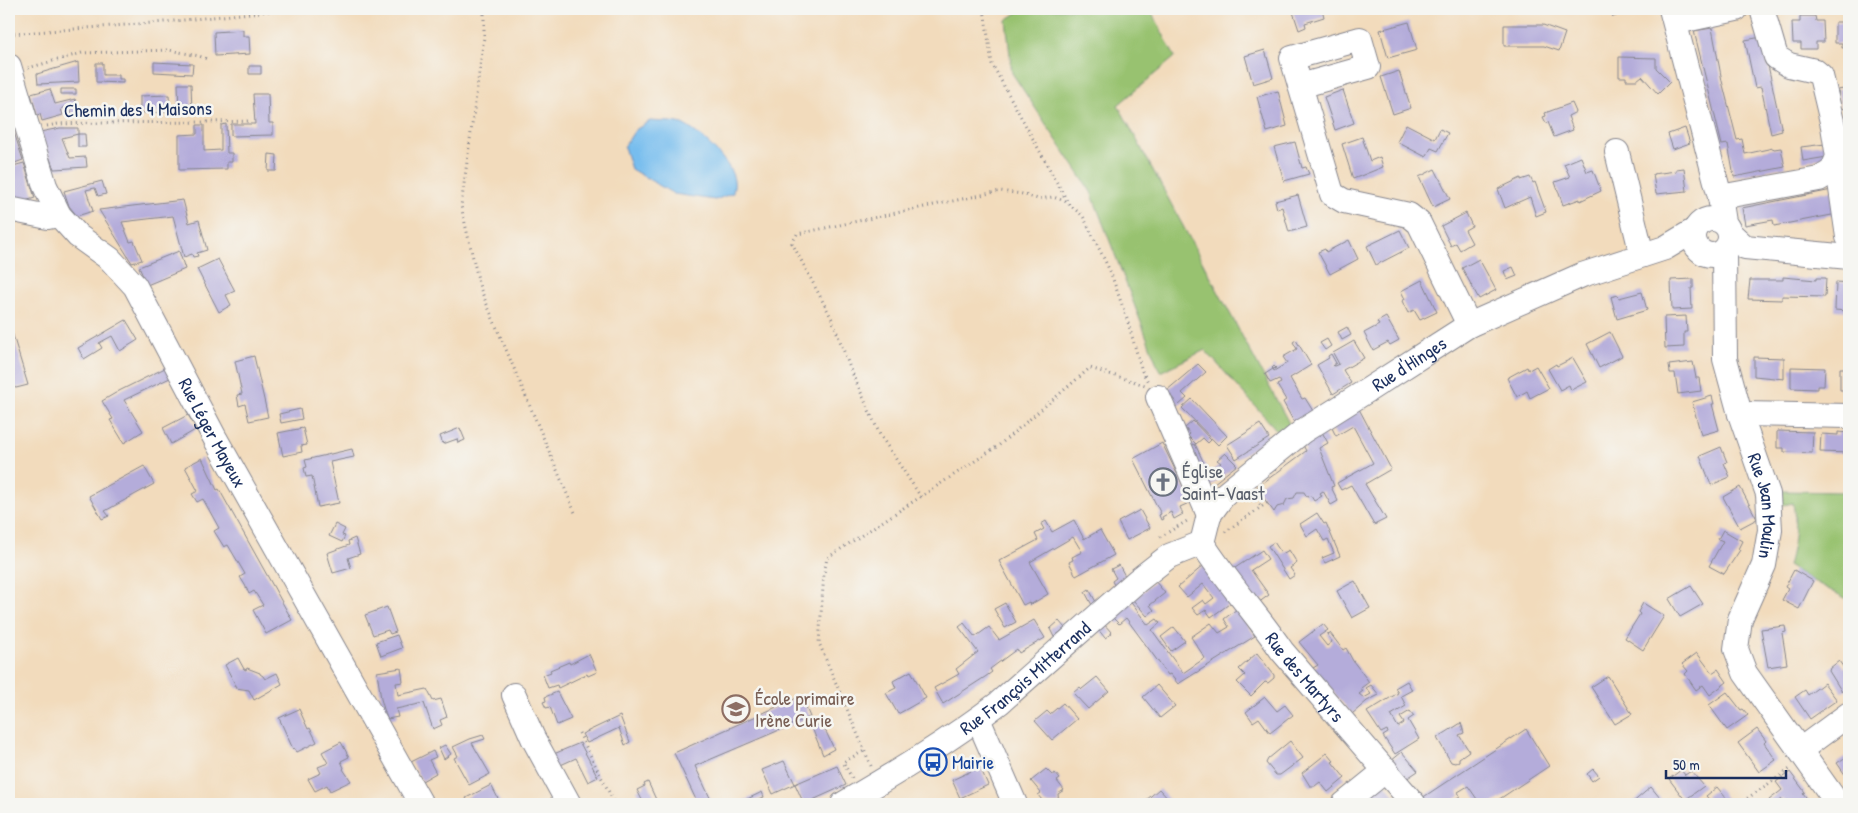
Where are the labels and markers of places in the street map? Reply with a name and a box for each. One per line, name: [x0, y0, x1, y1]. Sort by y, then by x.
place label: Église Saint-Vaast: [1182, 458, 1265, 506]
church icon: Église Saint-Vaast: [1148, 467, 1178, 497]
place label: École primaire Irène Curie: [755, 685, 855, 733]
school or university icon: École primaire Irène Curie: [721, 694, 751, 724]
bus stop icon: Mairie: [918, 747, 948, 777]
place label: Mairie: [952, 749, 995, 775]

